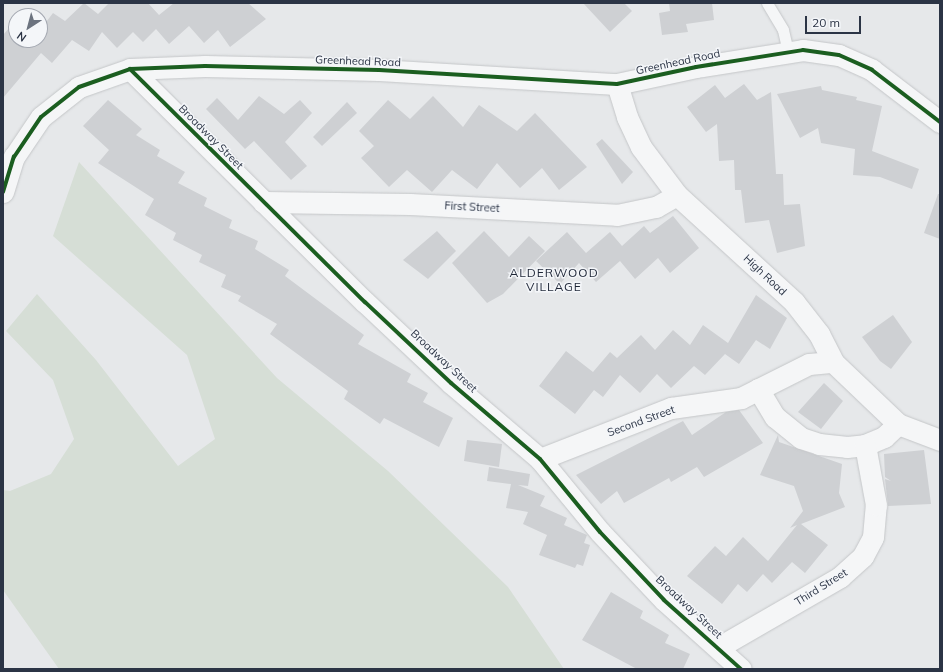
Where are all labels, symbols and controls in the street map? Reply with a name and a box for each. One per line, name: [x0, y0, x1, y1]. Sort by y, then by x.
north arrow: [8, 8, 48, 48]
scale bar: [807, 8, 863, 34]
text: 20 m: [812, 15, 840, 30]
text: N: [14, 29, 29, 45]
street label: Greenhead Road: [635, 47, 721, 77]
street label: Greenhead Road: [315, 53, 401, 69]
street label: Broadway Street: [176, 102, 246, 172]
street label: First Street: [444, 199, 500, 215]
street label: High Road: [741, 252, 789, 298]
district label: ALDERWOOD VILLAGE: [509, 266, 599, 294]
street label: Broadway Street: [408, 327, 480, 395]
street label: Second Street: [605, 403, 677, 439]
street label: Third Street: [792, 566, 850, 608]
street label: Broadway Street: [653, 573, 725, 641]

